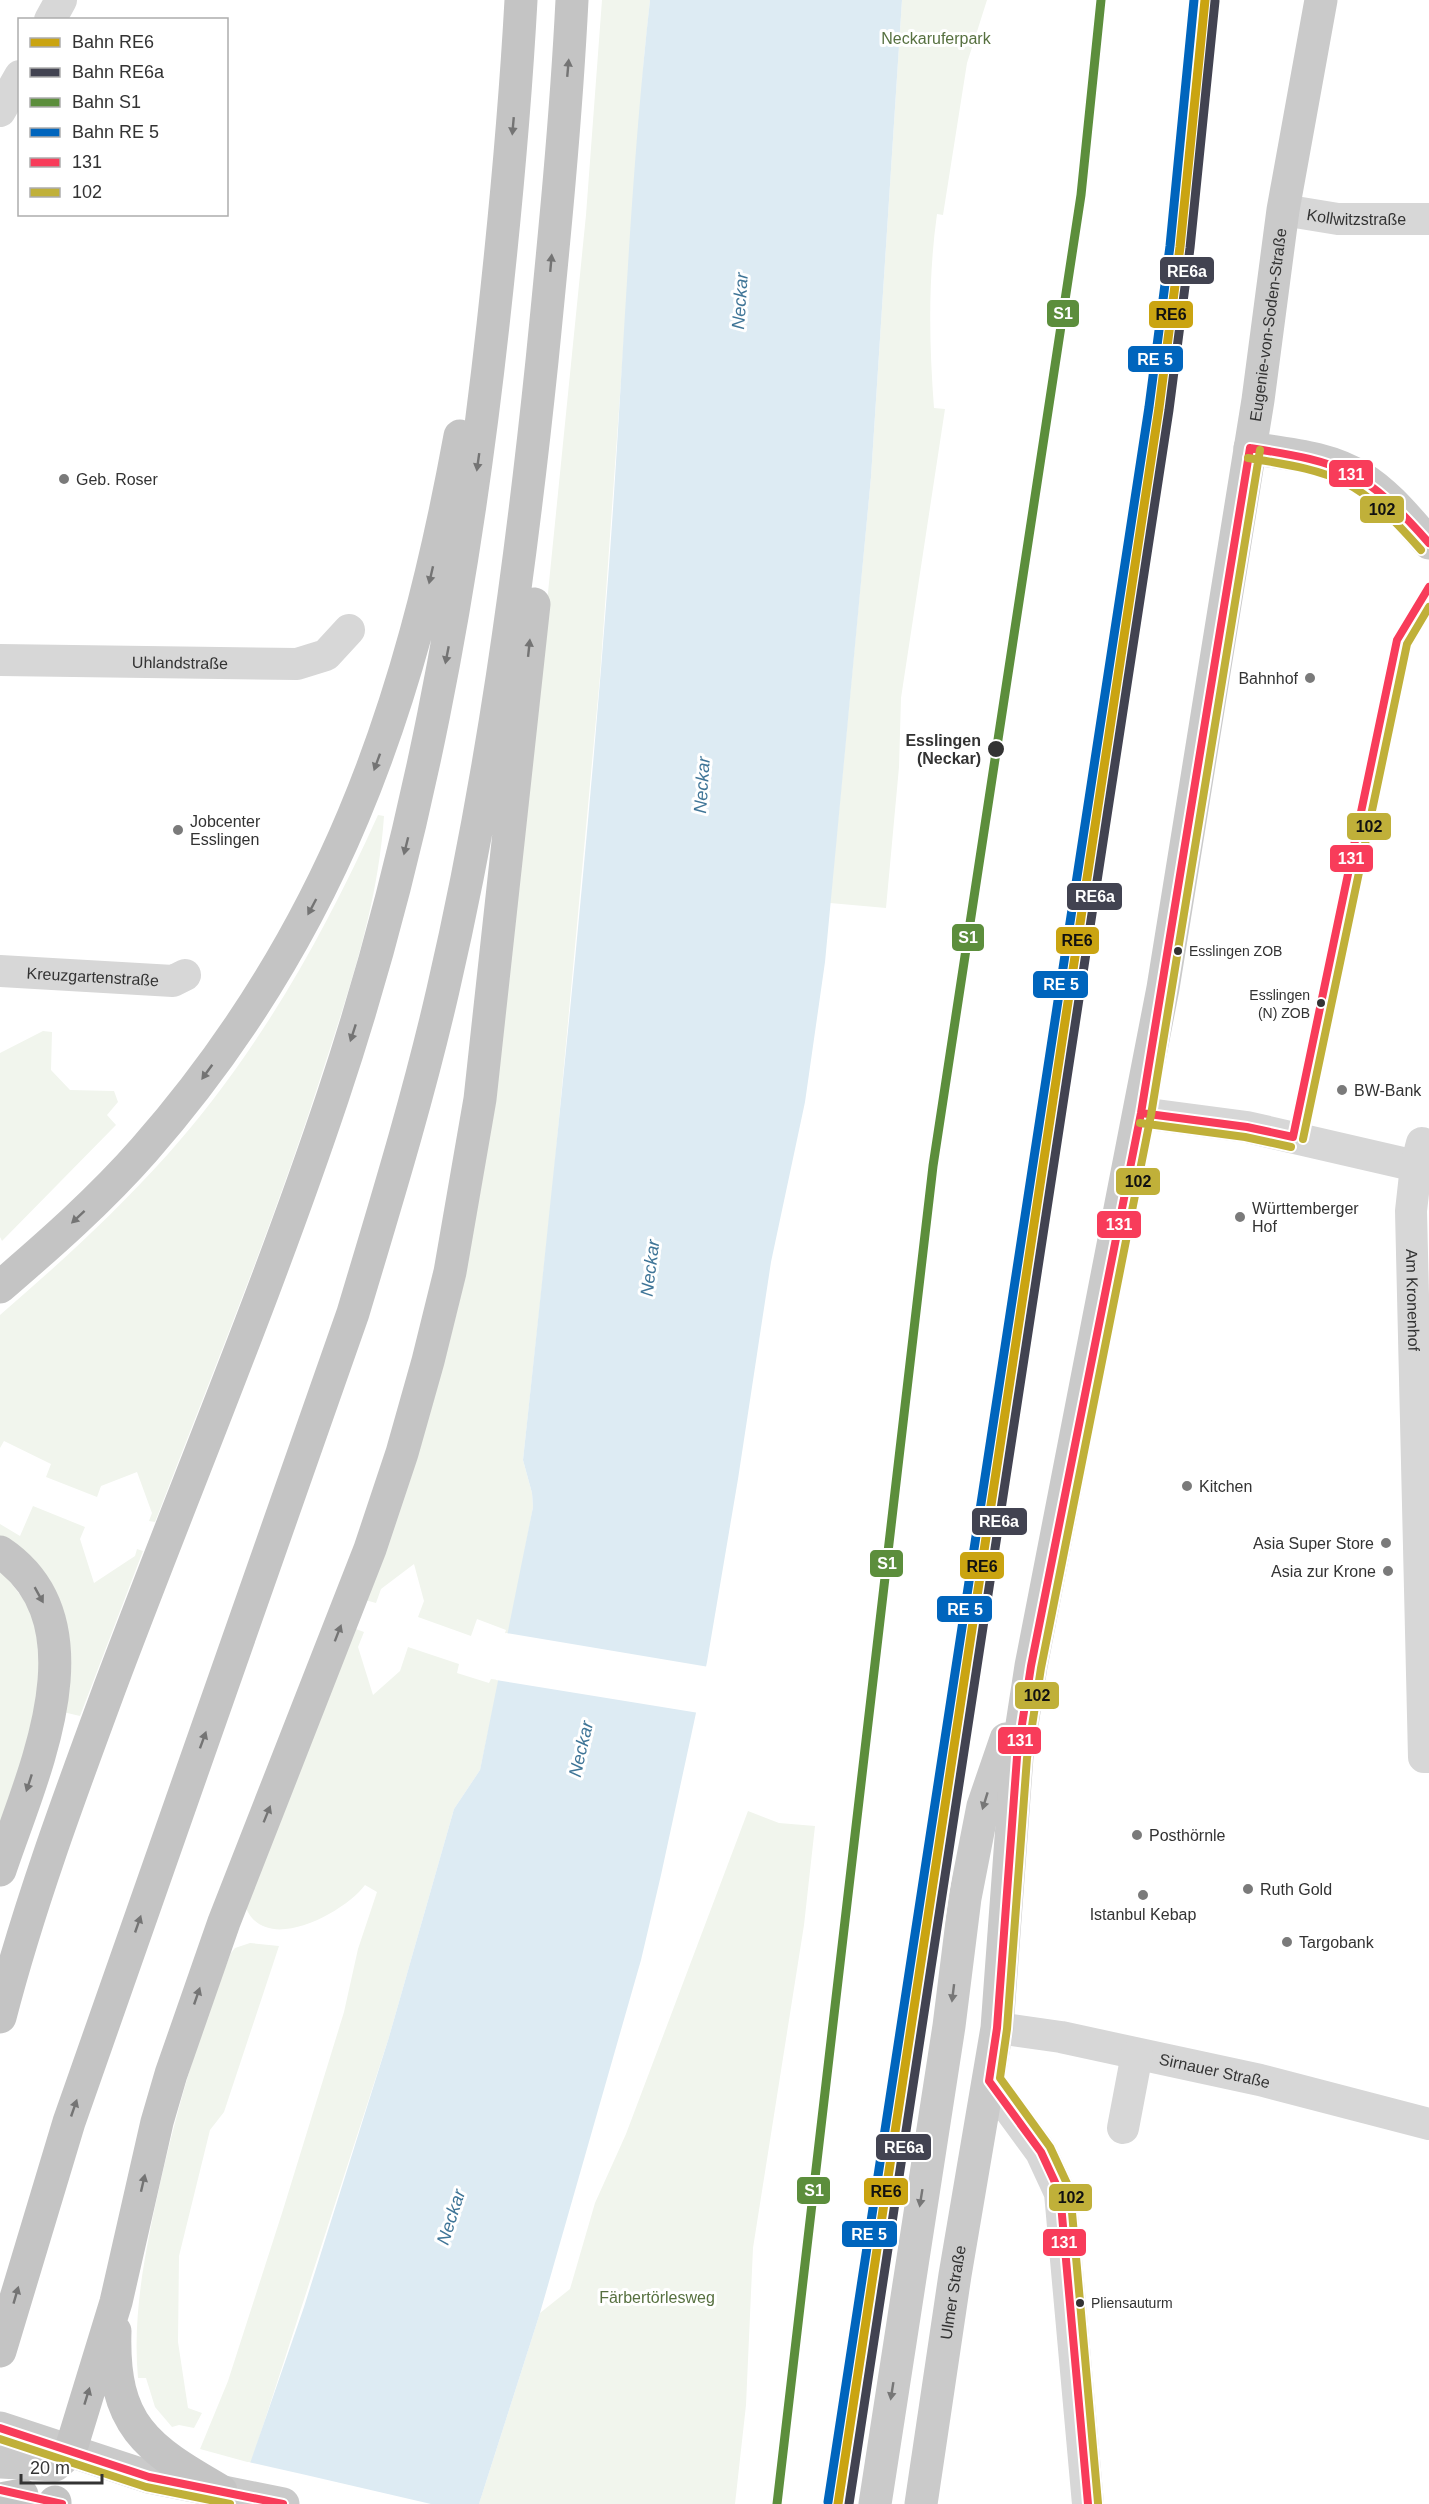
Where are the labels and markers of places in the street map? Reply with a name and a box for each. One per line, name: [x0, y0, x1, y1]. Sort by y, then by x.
place label: Geb. Roser: [76, 471, 158, 488]
marker: Geb. Roser: [57, 472, 71, 486]
place label: Bahnhof: [1238, 670, 1299, 687]
marker: Bahnhof: [1303, 671, 1317, 685]
place label: Esslingen (Neckar): [905, 732, 981, 767]
marker: Esslingen (Neckar): [986, 739, 1006, 759]
place label: Jobcenter Esslingen: [190, 813, 261, 848]
marker: Jobcenter Esslingen: [171, 823, 185, 837]
place label: Esslingen ZOB: [1189, 943, 1282, 959]
marker: Esslingen ZOB: [1172, 945, 1184, 957]
place label: Esslingen (N) ZOB: [1249, 987, 1310, 1021]
marker: Esslingen (N) ZOB: [1315, 997, 1327, 1009]
place label: BW-Bank: [1354, 1082, 1422, 1099]
marker: BW-Bank: [1335, 1083, 1349, 1097]
place label: Württemberger Hof: [1252, 1200, 1359, 1235]
marker: Württemberger Hof: [1233, 1210, 1247, 1224]
place label: Kitchen: [1199, 1478, 1252, 1495]
marker: Kitchen: [1180, 1479, 1194, 1493]
place label: Asia Super Store: [1253, 1535, 1374, 1552]
marker: Asia Super Store: [1379, 1536, 1393, 1550]
place label: Asia zur Krone: [1271, 1563, 1376, 1580]
marker: Asia zur Krone: [1381, 1564, 1395, 1578]
place label: Posthörnle: [1149, 1827, 1226, 1844]
marker: Posthörnle: [1130, 1828, 1144, 1842]
place label: Ruth Gold: [1260, 1881, 1332, 1898]
marker: Ruth Gold: [1241, 1882, 1255, 1896]
marker: Istanbul Kebap: [1136, 1888, 1150, 1902]
place label: Istanbul Kebap: [1090, 1906, 1196, 1923]
place label: Targobank: [1299, 1934, 1375, 1951]
marker: Targobank: [1280, 1935, 1294, 1949]
place label: Pliensauturm: [1091, 2295, 1173, 2311]
marker: Pliensauturm: [1074, 2297, 1086, 2309]

